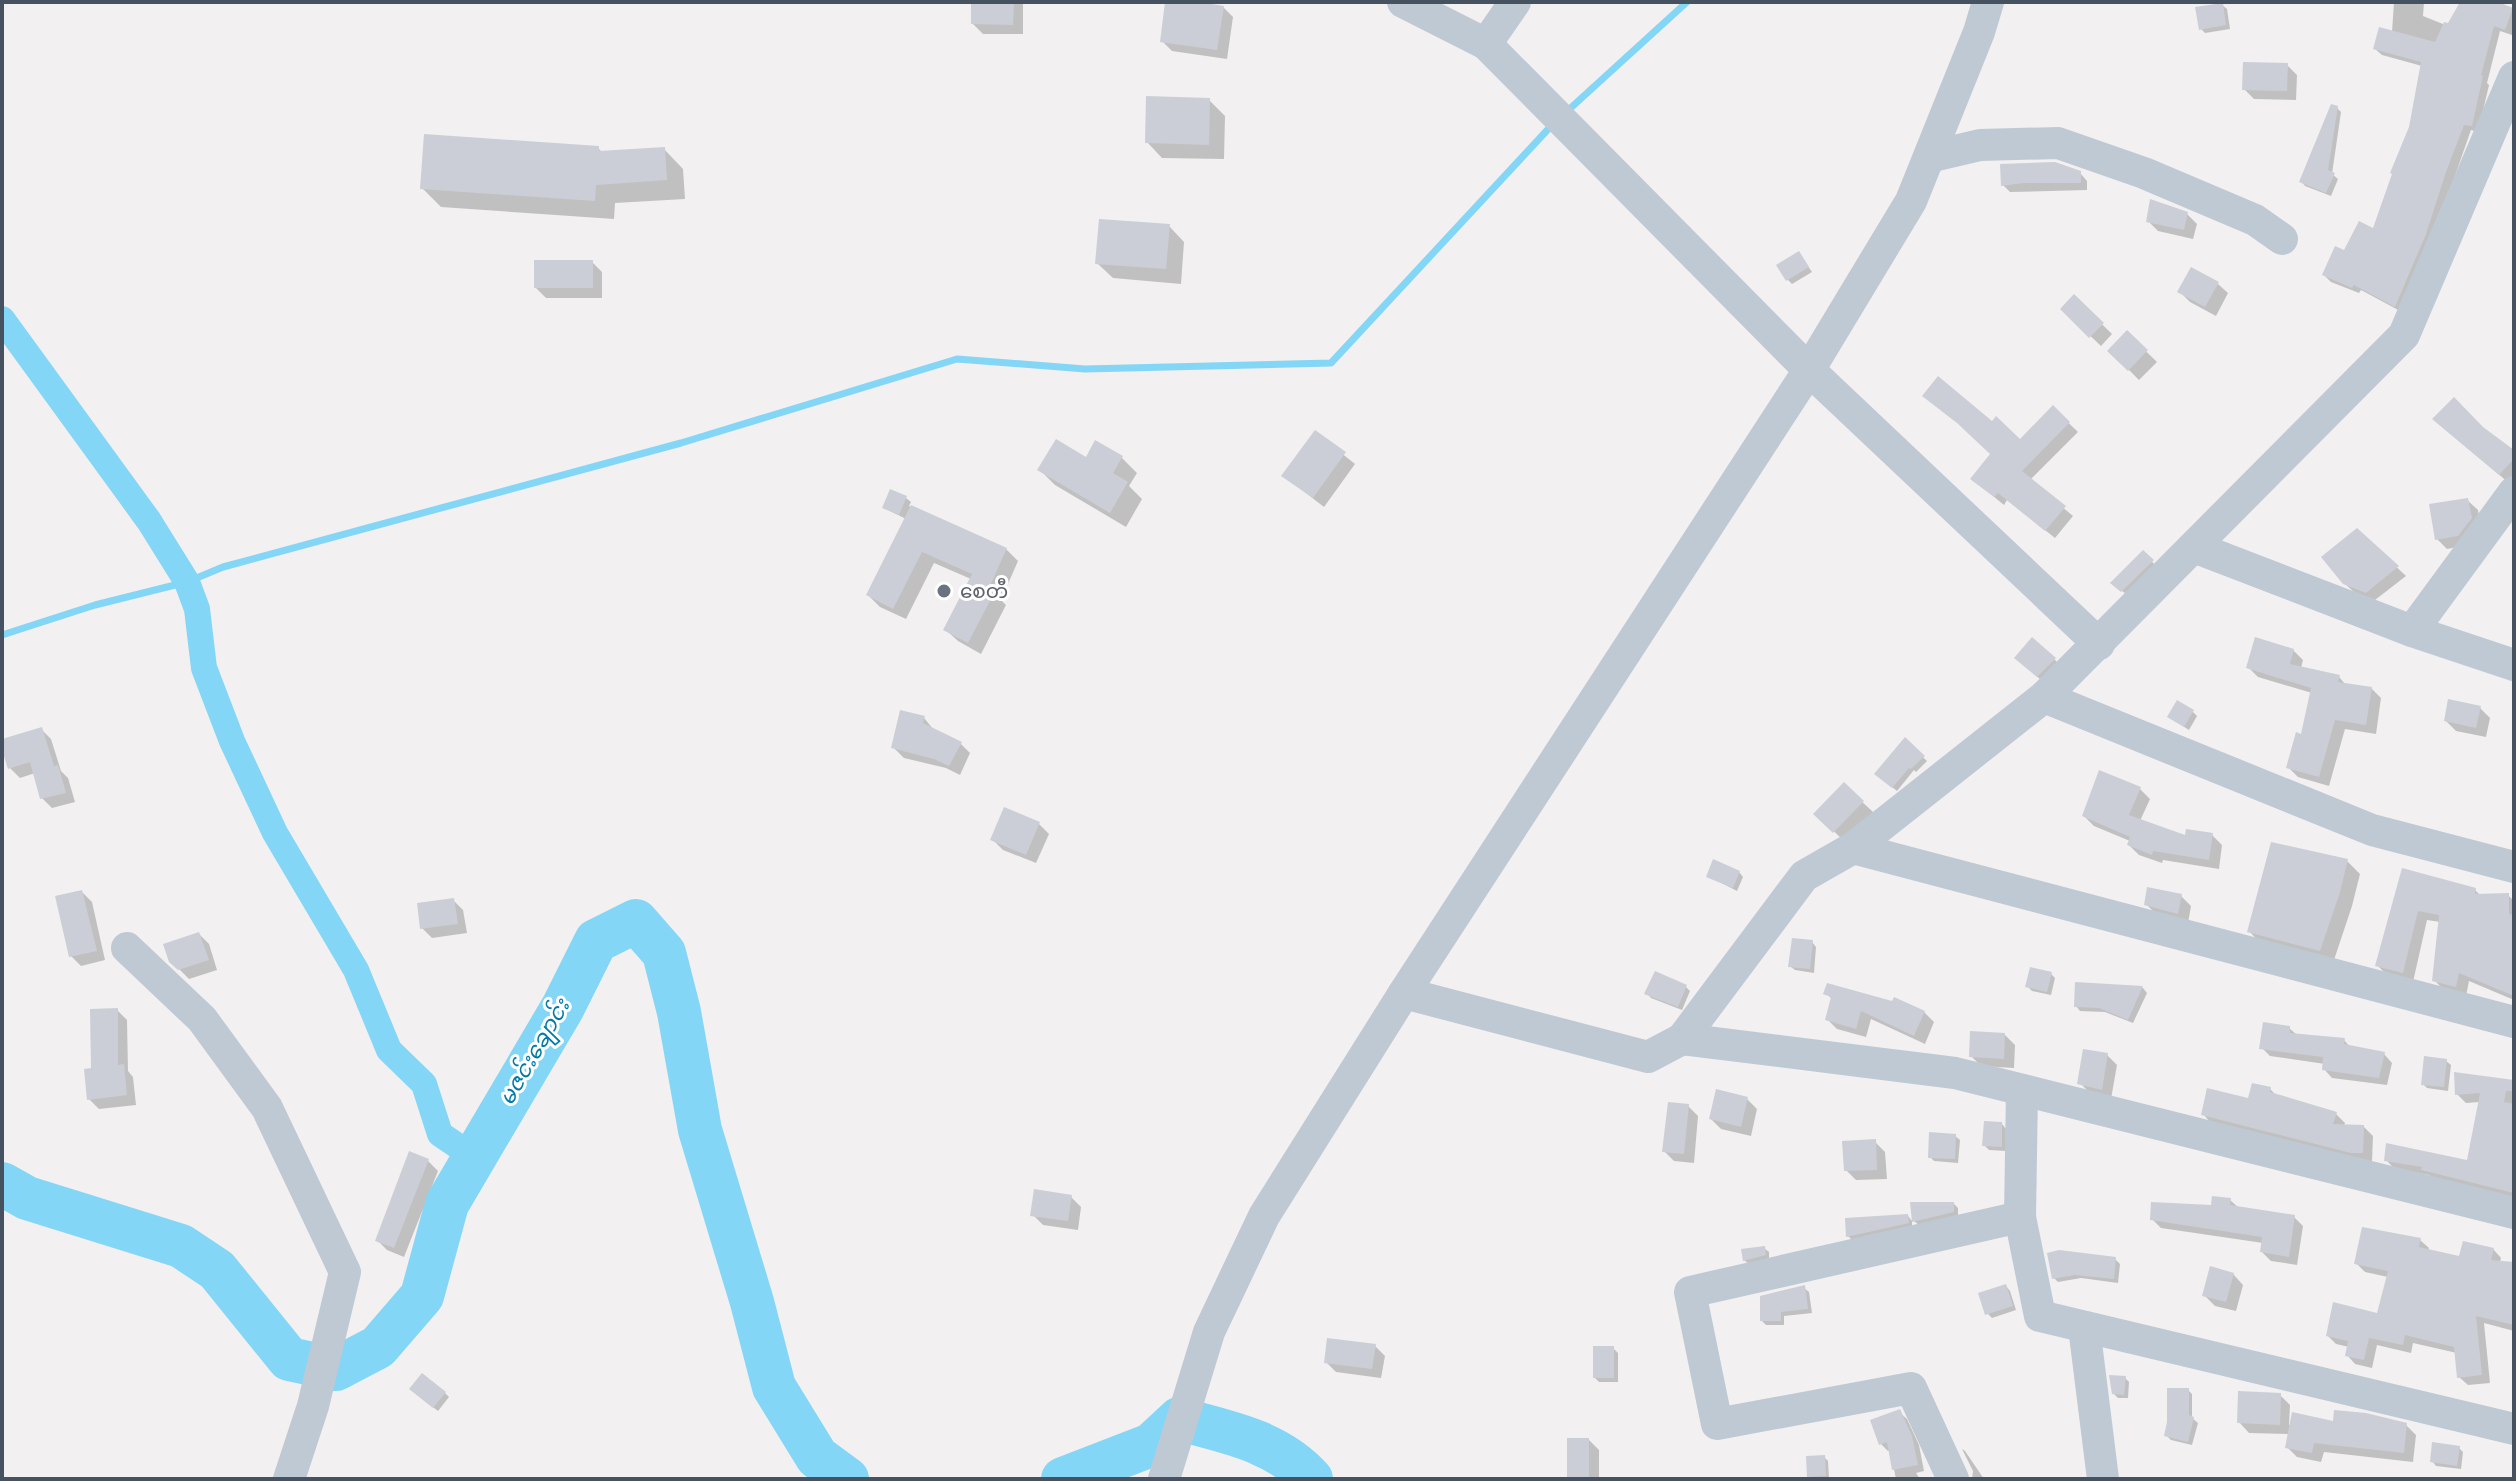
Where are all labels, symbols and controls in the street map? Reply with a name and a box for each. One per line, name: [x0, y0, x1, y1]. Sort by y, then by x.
place label: စေတီ: [960, 577, 1008, 603]
marker: စေတီ: [935, 582, 953, 600]
water label: မဇင်းချောင်း: [491, 992, 580, 1112]

